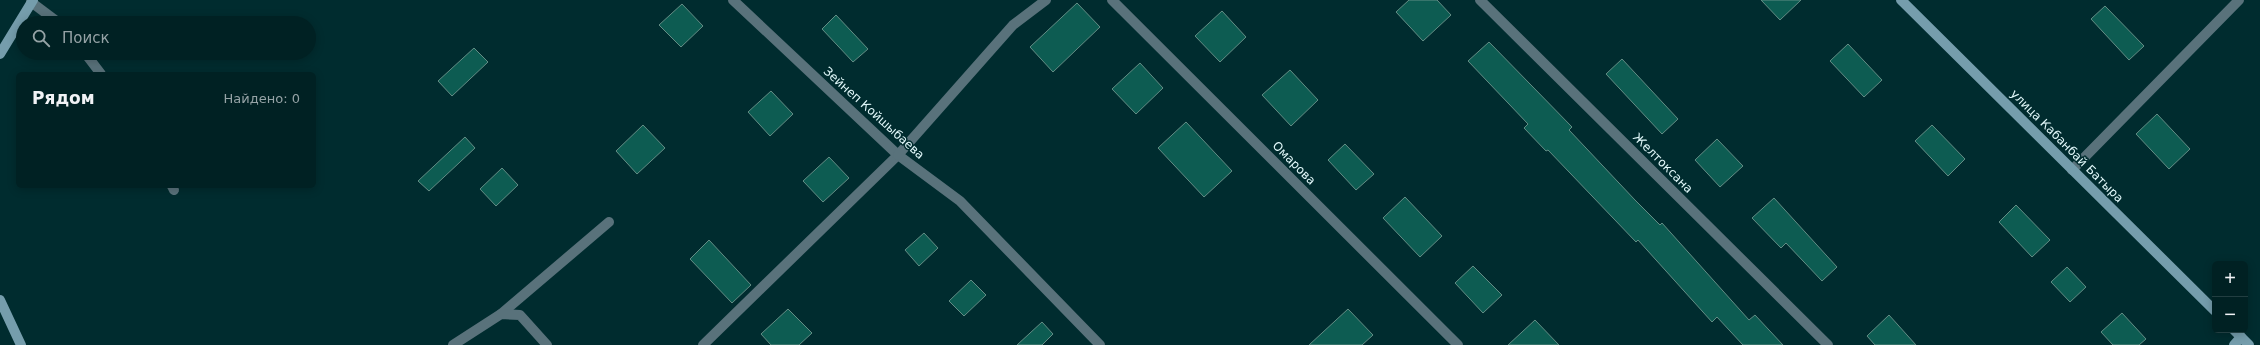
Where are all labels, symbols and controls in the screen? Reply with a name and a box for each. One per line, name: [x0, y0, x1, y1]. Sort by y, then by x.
search box: [16, 16, 316, 60]
icon: search: [30, 27, 52, 49]
text: Поиск: [62, 29, 110, 47]
street label: Зейнеп Койшыбаева: [821, 64, 927, 162]
street label: улица Кабанбай Батыра: [2008, 87, 2126, 205]
text: Рядом: [32, 88, 95, 108]
text: Найдено: 0: [224, 91, 300, 106]
street label: Желтоксана: [1630, 130, 1696, 196]
street label: Омарова: [1270, 139, 1318, 187]
map controls: [2212, 261, 2248, 333]
button: +: [2212, 261, 2248, 297]
button: −: [2212, 297, 2248, 333]

